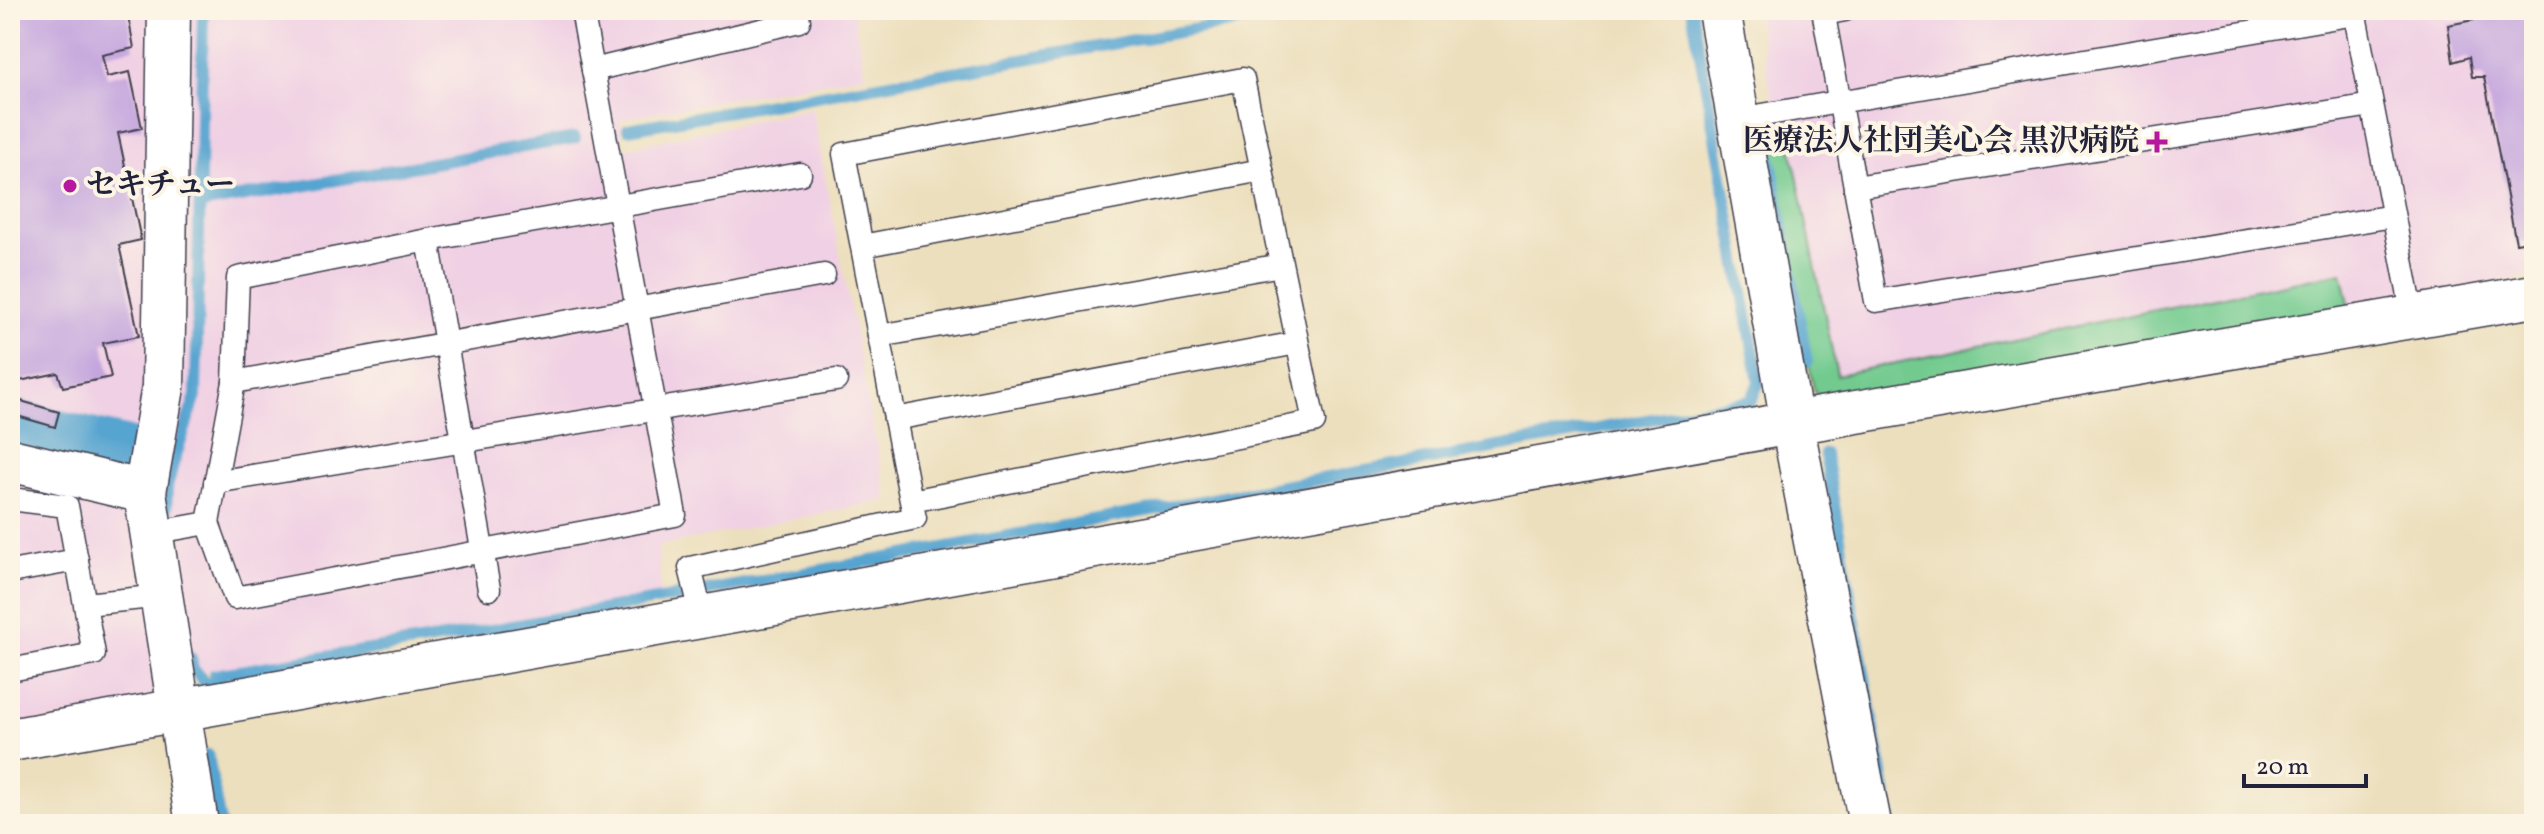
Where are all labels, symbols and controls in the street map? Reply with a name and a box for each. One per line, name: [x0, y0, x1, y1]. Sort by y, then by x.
place label: 医療法人社団美心会 黒沢病院: [1743, 121, 2139, 163]
marker: 医療法人社団美心会 黒沢病院: [2146, 131, 2168, 153]
place label: セキチュー: [86, 165, 235, 207]
marker: セキチュー: [61, 177, 79, 195]
scale bar: [2244, 738, 2366, 788]
text: 20 m: [2256, 751, 2309, 785]

